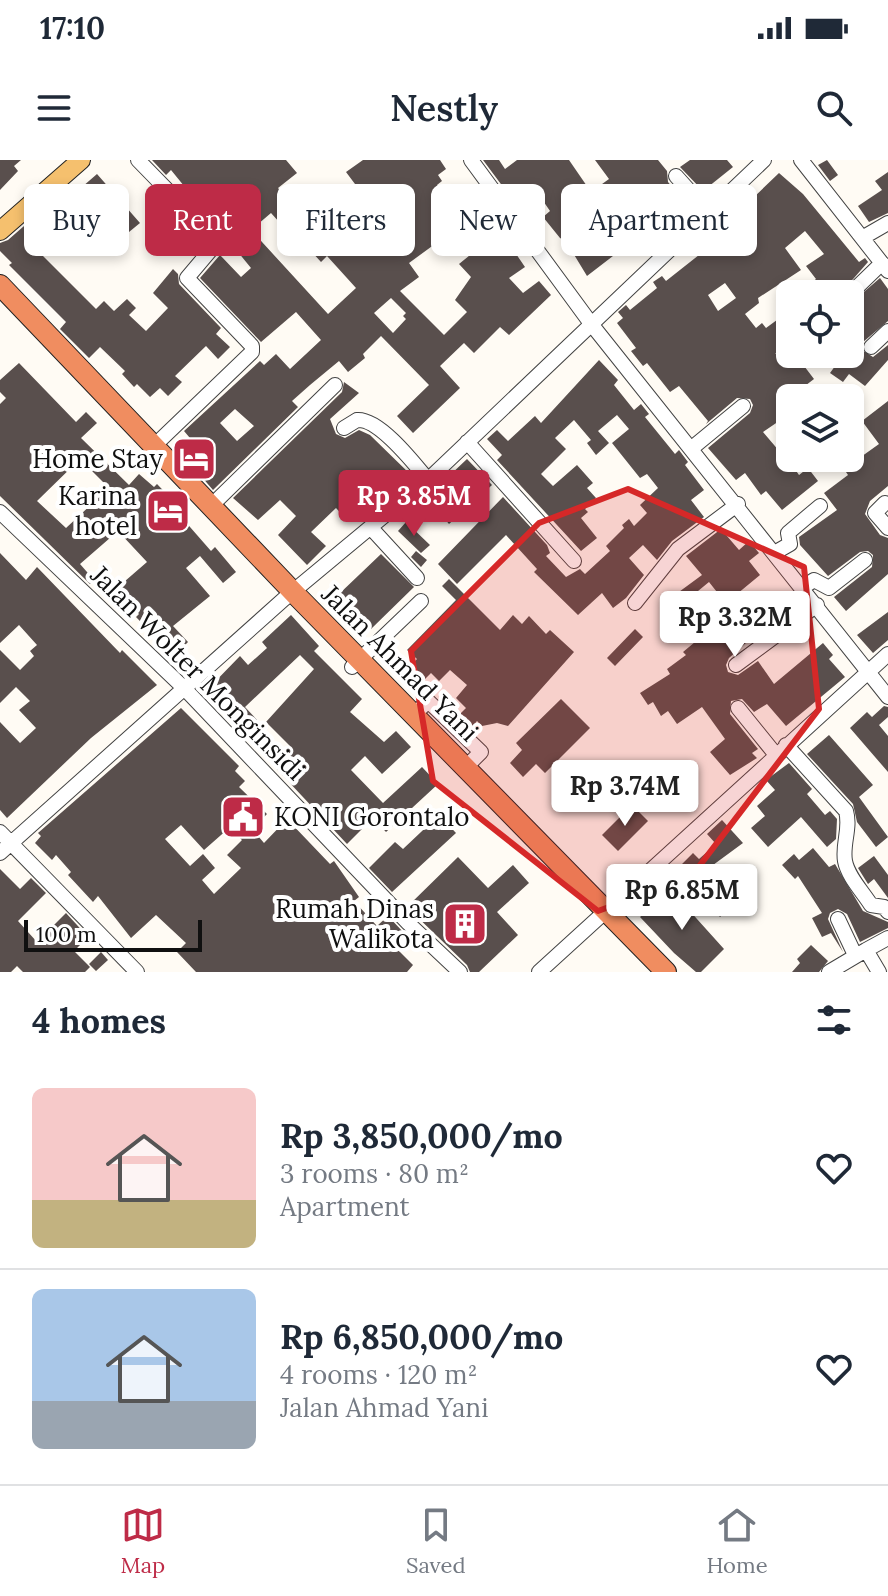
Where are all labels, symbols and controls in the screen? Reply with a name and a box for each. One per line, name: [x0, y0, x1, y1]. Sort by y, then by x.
text: 17:10: [40, 9, 105, 47]
text: Nestly: [390, 85, 498, 131]
icon: menu: [32, 86, 76, 130]
icon: search: [812, 86, 856, 130]
chip: Buy: [24, 184, 129, 256]
chip: Rent: [145, 184, 261, 256]
chip: Filters: [277, 184, 415, 256]
chip: New: [431, 184, 545, 256]
chip: Apartment: [561, 184, 757, 256]
map controls: [776, 280, 864, 472]
button: locate: [776, 280, 864, 368]
button: layers: [776, 384, 864, 472]
hotel icon: Home Stay: [170, 435, 218, 483]
place label: Home Stay: [32, 442, 163, 475]
pin: Rp 3.85M: [331, 470, 497, 538]
place label: Karina hotel: [58, 479, 137, 542]
text: Rp 3.85M: [357, 479, 471, 512]
hotel icon: Karina hotel: [144, 487, 192, 535]
street label: Jalan Wolter Monginsidi: [83, 558, 313, 787]
street label: Jalan Ahmad Yani: [314, 577, 486, 748]
pin: Rp 3.32M: [652, 591, 818, 659]
text: Rp 3.32M: [678, 600, 792, 633]
pin: Rp 3.74M: [542, 760, 708, 828]
text: Rp 3.74M: [569, 769, 681, 802]
public building icon: KONI Gorontalo: [219, 793, 267, 841]
place label: KONI Gorontalo: [274, 800, 470, 833]
pin: Rp 6.85M: [599, 864, 765, 932]
text: Rp 6.85M: [624, 873, 740, 906]
place label: Rumah Dinas Walikota: [275, 892, 434, 955]
building icon: Rumah Dinas Walikota: [441, 900, 489, 948]
scale bar: [24, 916, 202, 952]
text: 100 m: [36, 920, 97, 948]
icon: filters: [812, 998, 856, 1042]
text: 4 homes: [32, 999, 166, 1042]
text: Rp 3,850,000/mo: [280, 1114, 563, 1157]
icon: home: [96, 1120, 192, 1216]
icon: heart: [812, 1146, 856, 1190]
text: 3 rooms · 80 m²: [280, 1157, 469, 1190]
text: Apartment: [280, 1190, 410, 1223]
text: Rp 6,850,000/mo: [280, 1315, 563, 1358]
icon: home: [96, 1321, 192, 1417]
icon: heart: [812, 1347, 856, 1391]
text: 4 rooms · 120 m²: [280, 1358, 478, 1391]
text: Jalan Ahmad Yani: [280, 1391, 488, 1424]
tab: Map: [120, 1503, 165, 1579]
tab: Saved: [406, 1503, 466, 1579]
tab: Home: [706, 1503, 768, 1579]

